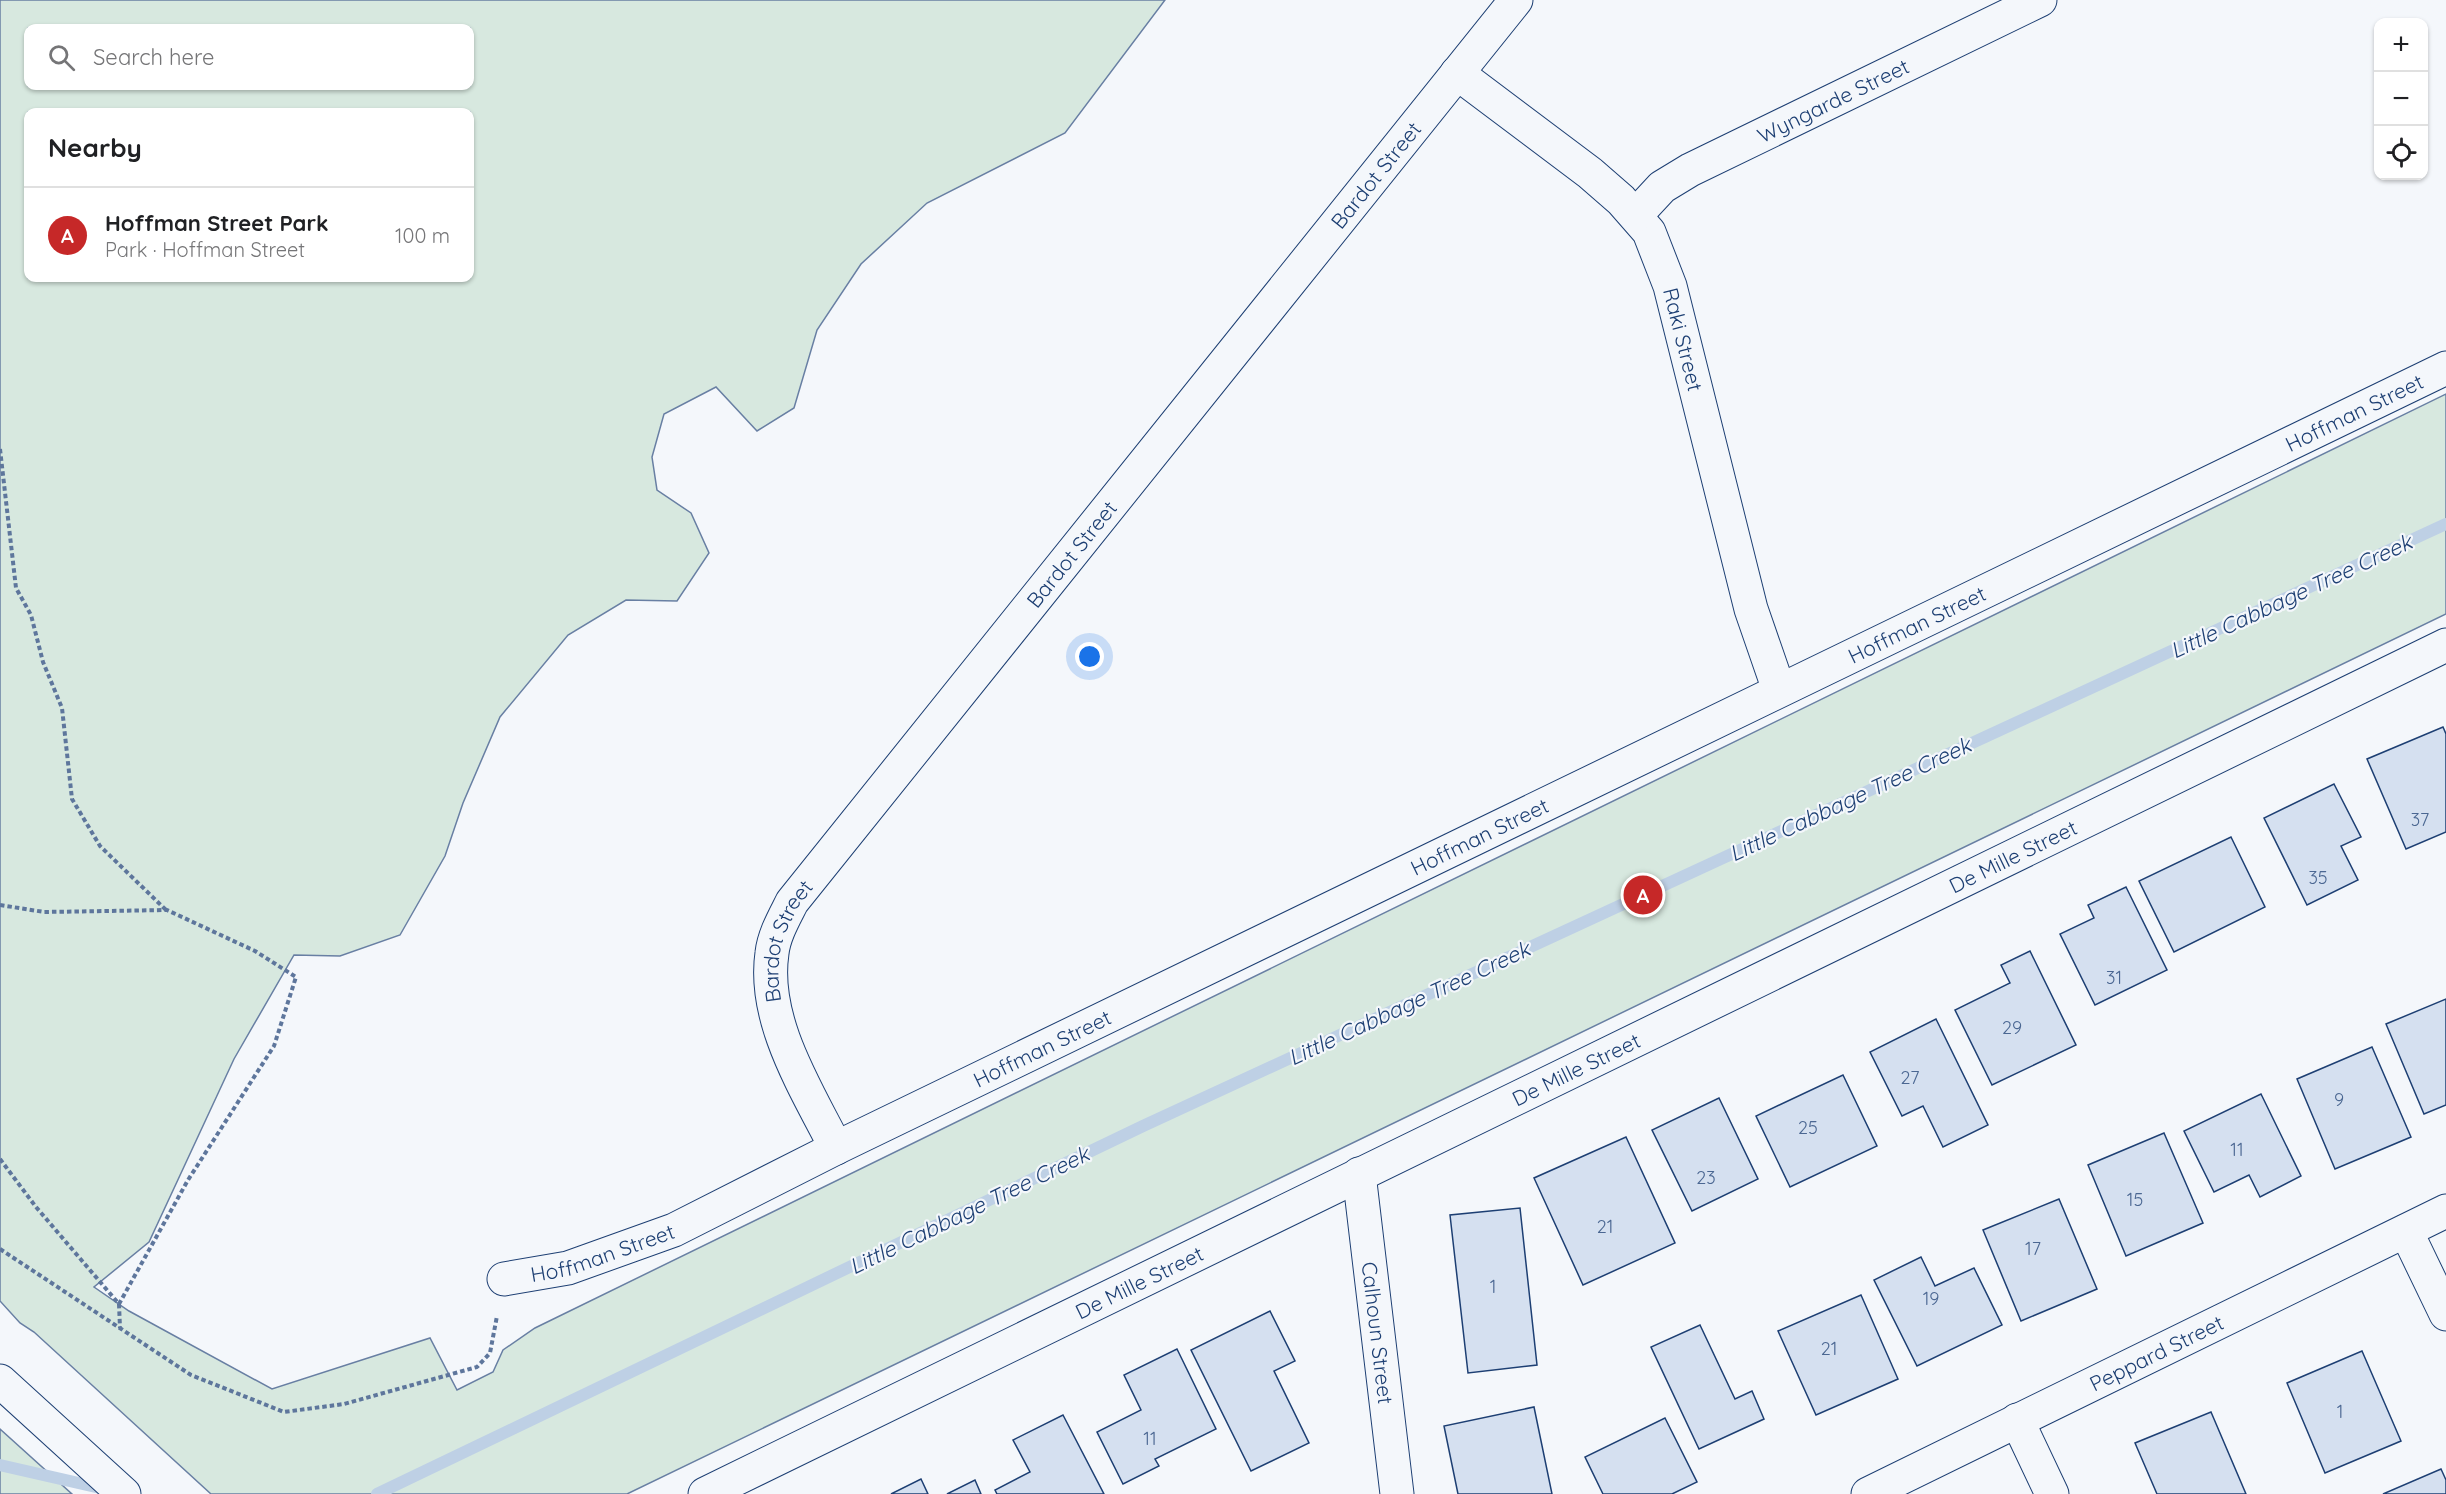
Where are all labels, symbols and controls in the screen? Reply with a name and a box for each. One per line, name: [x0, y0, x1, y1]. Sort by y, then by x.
map controls: [2374, 18, 2428, 180]
button: +: [2374, 18, 2428, 72]
search box: [24, 24, 474, 90]
icon: search: [45, 41, 78, 74]
text: Search here: [93, 43, 214, 71]
street label: Wyngarde Street: [1753, 53, 1913, 148]
button: −: [2374, 72, 2428, 126]
street label: Bardot Street: [1325, 116, 1426, 234]
button: locate: [2374, 126, 2428, 180]
text: Nearby: [48, 131, 142, 164]
text: Hoffman Street Park: [105, 209, 329, 237]
text: A: [61, 223, 74, 248]
text: 100 m: [395, 223, 450, 248]
text: Park · Hoffman Street: [105, 237, 305, 262]
street label: Raki Street: [1658, 285, 1709, 394]
street label: Hoffman Street: [2281, 368, 2427, 457]
street label: Bardot Street: [1021, 495, 1122, 613]
water label: Little Cabbage Tree Creek: [2166, 527, 2418, 664]
street label: Hoffman Street: [1844, 580, 1990, 669]
your location: [1075, 642, 1104, 671]
water label: Little Cabbage Tree Creek: [1725, 730, 1977, 867]
street label: Hoffman Street: [1406, 792, 1553, 881]
house number: 37: [2411, 808, 2429, 831]
street label: De Mille Street: [1944, 814, 2081, 898]
house number: 35: [2308, 866, 2328, 889]
pin: A: [1624, 872, 1662, 918]
street label: Bardot Street: [758, 874, 818, 1004]
water label: Little Cabbage Tree Creek: [1284, 934, 1536, 1071]
house number: 31: [2106, 966, 2122, 989]
street label: Hoffman Street: [969, 1004, 1115, 1093]
house number: 29: [2002, 1016, 2022, 1039]
street label: De Mille Street: [1508, 1027, 1644, 1111]
house number: 27: [1901, 1066, 1919, 1089]
house number: 9: [2334, 1088, 2344, 1111]
house number: 25: [1798, 1116, 1818, 1139]
house number: 11: [2230, 1138, 2244, 1161]
water label: Little Cabbage Tree Creek: [844, 1139, 1096, 1280]
house number: 23: [1696, 1166, 1716, 1189]
house number: 15: [2127, 1188, 2143, 1211]
house number: 21: [1597, 1215, 1613, 1238]
street label: Hoffman Street: [528, 1218, 678, 1287]
house number: 17: [2025, 1237, 2041, 1260]
street label: De Mille Street: [1071, 1240, 1207, 1325]
street label: Calhoun Street: [1357, 1260, 1399, 1406]
house number: 1: [1490, 1275, 1496, 1298]
house number: 19: [1923, 1287, 1939, 1310]
street label: Peppard Street: [2085, 1309, 2228, 1397]
house number: 21: [1821, 1337, 1837, 1360]
house number: 1: [2337, 1400, 2343, 1423]
house number: 11: [1143, 1427, 1157, 1450]

